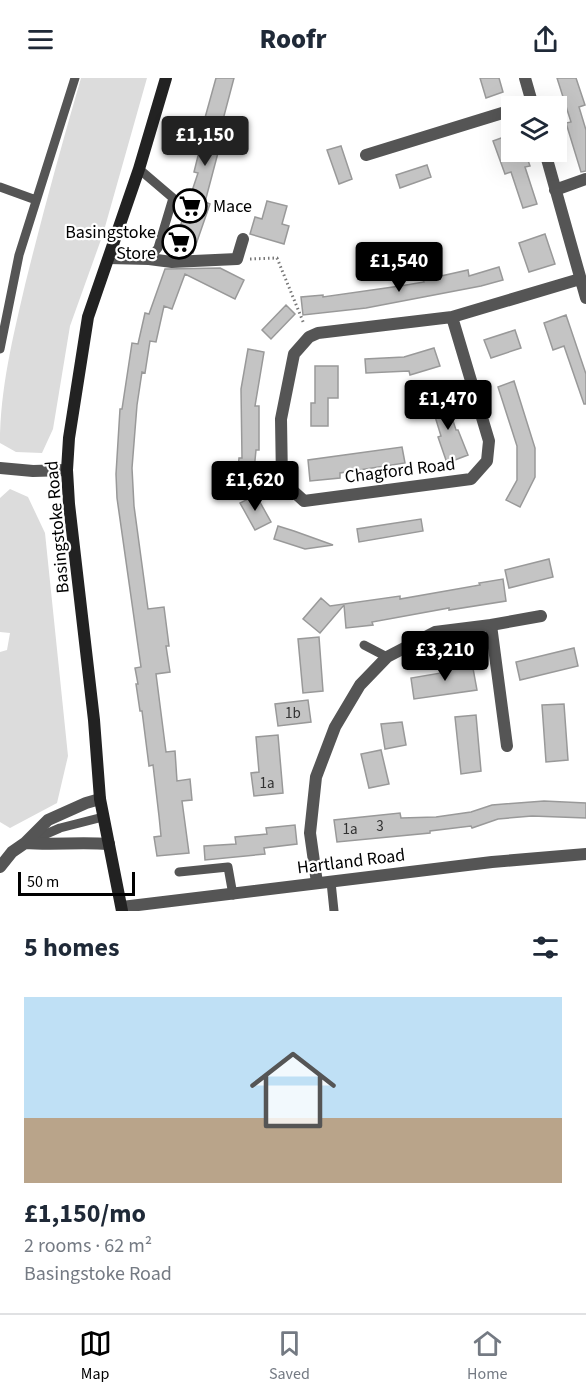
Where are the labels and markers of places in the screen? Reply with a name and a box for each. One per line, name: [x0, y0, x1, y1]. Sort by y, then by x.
pin: £1,150: [156, 116, 254, 167]
supermarket icon: Mace: [172, 188, 208, 224]
place label: Mace: [213, 194, 252, 219]
place label: Basingstoke Store: [65, 220, 156, 266]
supermarket icon: Basingstoke Store: [161, 224, 197, 260]
pin: £1,540: [350, 242, 448, 293]
pin: £1,470: [399, 380, 497, 431]
pin: £1,620: [206, 461, 304, 512]
pin: £3,210: [396, 631, 494, 682]

